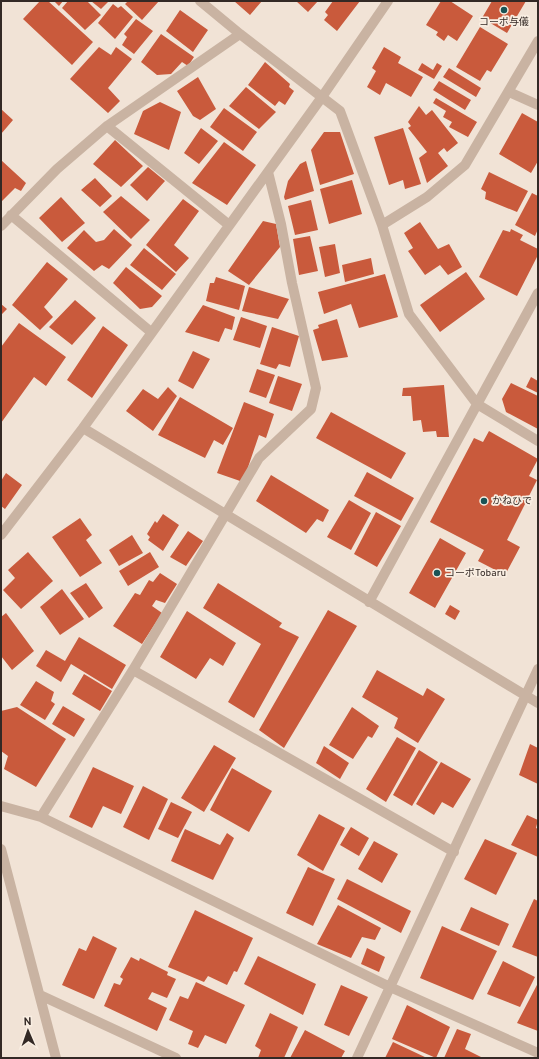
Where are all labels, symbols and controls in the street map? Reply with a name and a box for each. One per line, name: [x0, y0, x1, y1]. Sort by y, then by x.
marker: コーポ与儀: [499, 5, 509, 15]
place label: コーポ与儀: [479, 16, 529, 29]
place label: かねひで: [492, 495, 532, 508]
marker: かねひで: [479, 496, 489, 506]
place label: コーポTobaru: [445, 567, 506, 580]
marker: コーポTobaru: [432, 568, 442, 578]
north arrow: [8, 1011, 48, 1051]
text: N: [23, 1015, 32, 1029]

